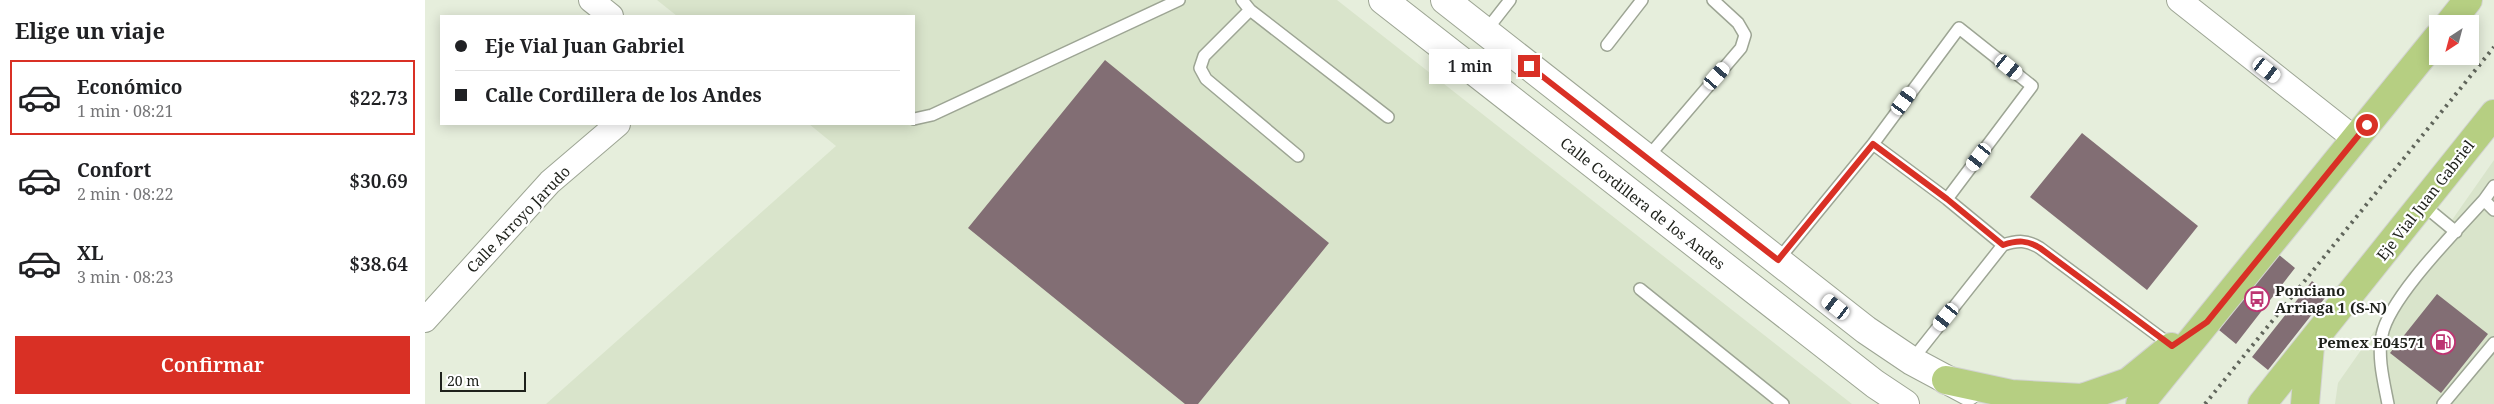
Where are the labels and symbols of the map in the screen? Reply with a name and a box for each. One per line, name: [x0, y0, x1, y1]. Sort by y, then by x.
north arrow: [2429, 15, 2479, 65]
callout: 1 min: [1429, 48, 1511, 84]
car: [1992, 52, 2025, 82]
route end: [1518, 55, 1540, 77]
car: [2250, 55, 2283, 85]
car: [1701, 60, 1732, 92]
car: [1889, 84, 1918, 118]
route start: [2356, 114, 2378, 136]
street label: Calle Cordillera de los Andes: [1557, 132, 1730, 274]
street label: Eje Vial Juan Gabriel: [2372, 135, 2478, 264]
car: [1963, 141, 1994, 173]
street label: Calle Arroyo Jarudo: [462, 161, 574, 277]
place label: Ponciano Arriaga 1 (S-N): [2275, 280, 2387, 317]
bus stop icon: Ponciano Arriaga 1 (S-N): [2244, 286, 2270, 312]
car: [1819, 292, 1852, 322]
car: [1930, 301, 1961, 333]
fuel station icon: Pemex E04571: [2430, 329, 2456, 355]
place label: Pemex E04571: [2318, 332, 2425, 352]
scale bar: [440, 369, 526, 392]

